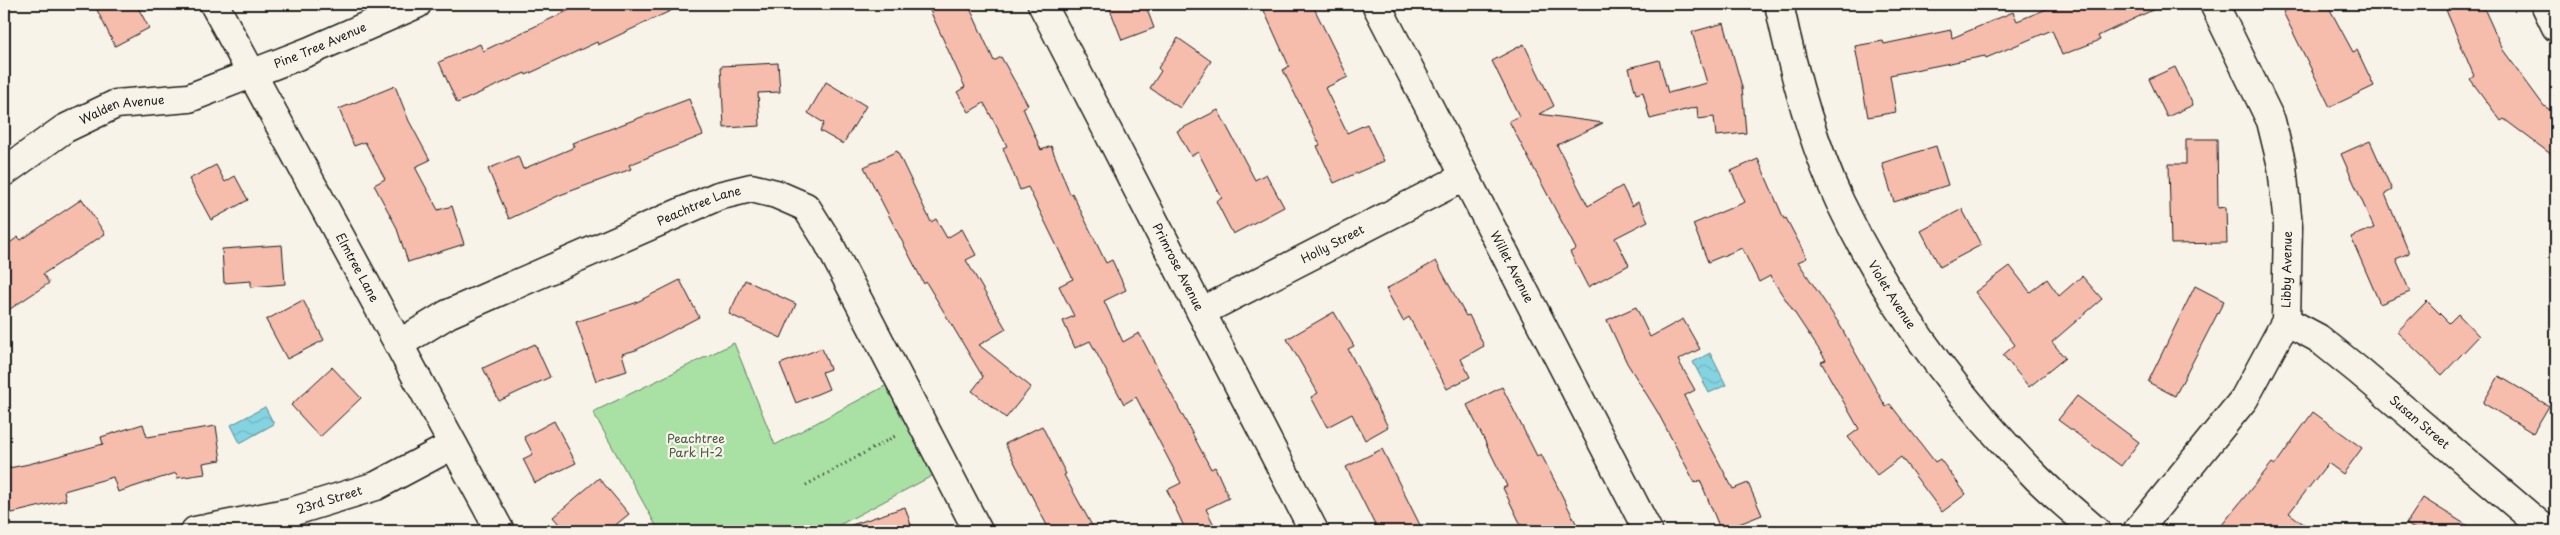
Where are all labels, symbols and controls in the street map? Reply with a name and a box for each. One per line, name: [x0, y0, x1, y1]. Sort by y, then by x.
street label: Pine Tree Avenue: [271, 17, 369, 72]
street label: Walden Avenue: [76, 90, 165, 128]
street label: Peachtree Lane: [654, 181, 743, 230]
street label: Primrose Avenue: [1149, 220, 1209, 314]
street label: Holly Street: [1297, 220, 1367, 267]
street label: Willet Avenue: [1487, 227, 1539, 306]
street label: Elmtree Lane: [332, 229, 384, 305]
street label: Libby Avenue: [2276, 230, 2296, 308]
street label: Violet Avenue: [1864, 257, 1921, 333]
street label: Susan Street: [2386, 391, 2454, 453]
park label: Peachtree Park H-2: [667, 429, 725, 461]
street label: 23rd Street: [294, 481, 364, 518]

